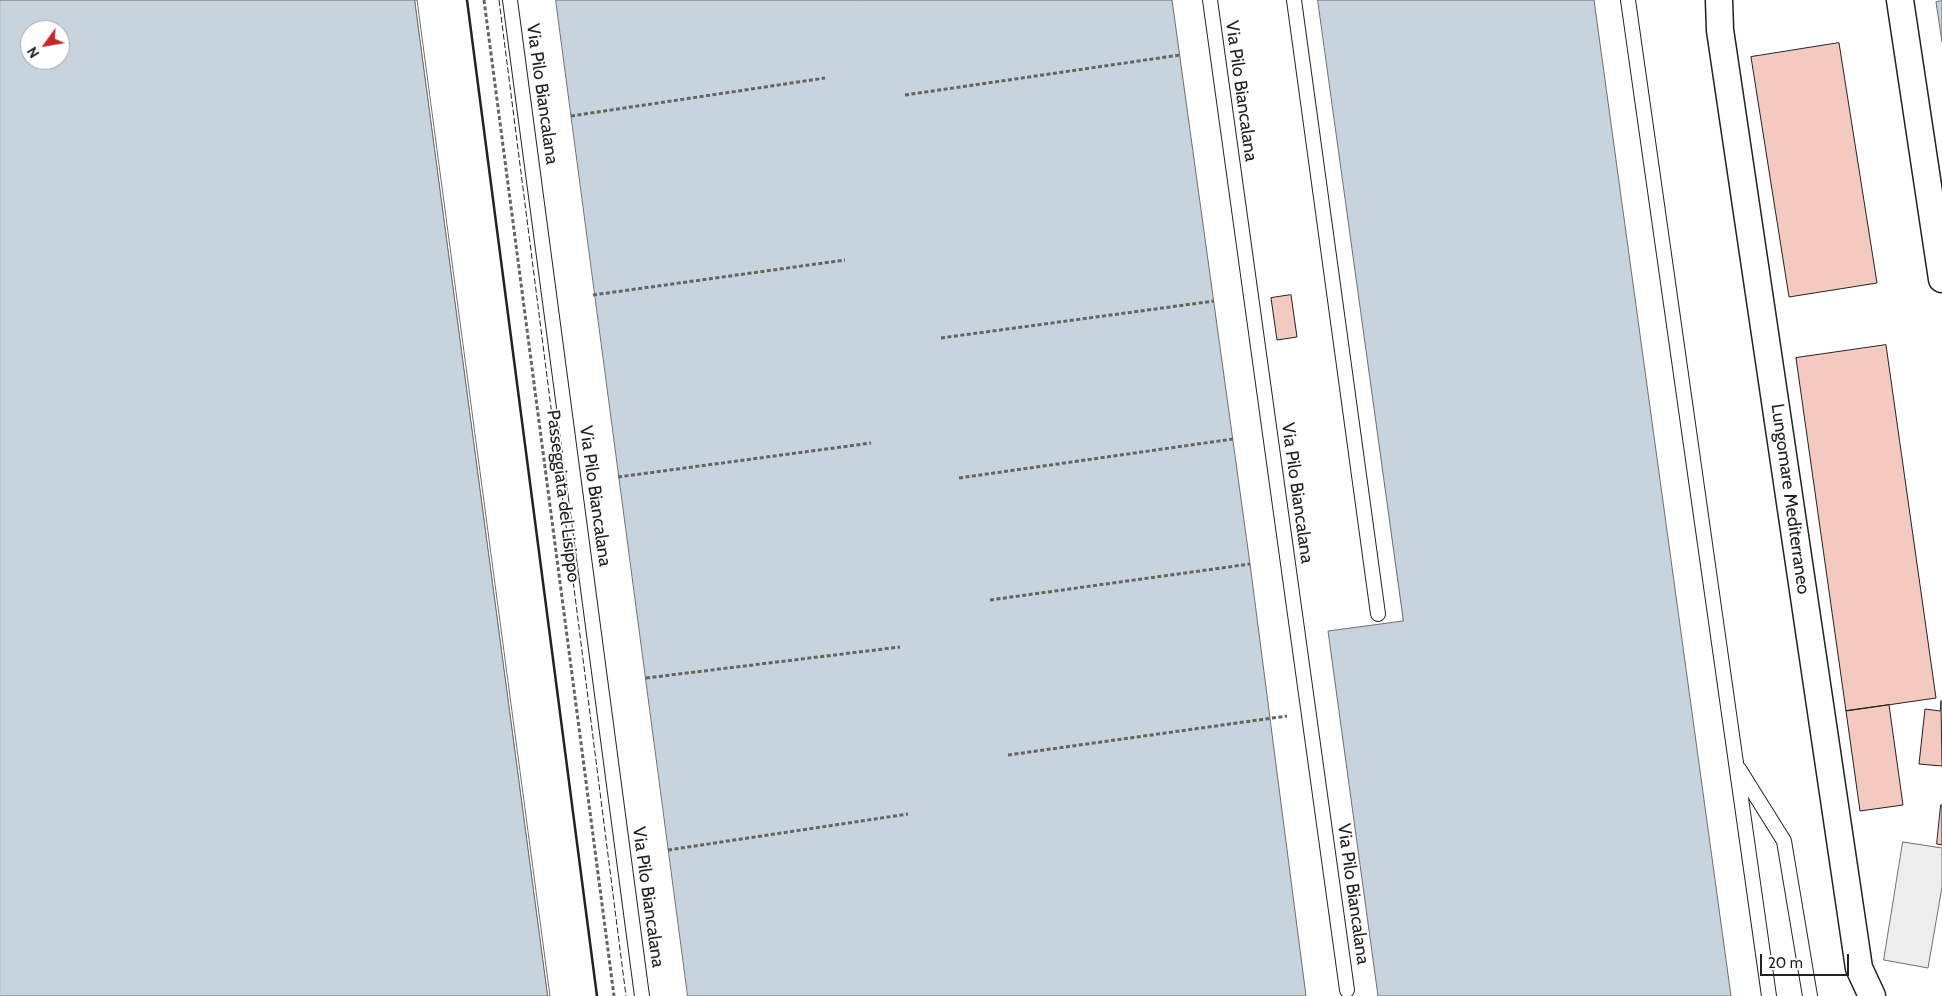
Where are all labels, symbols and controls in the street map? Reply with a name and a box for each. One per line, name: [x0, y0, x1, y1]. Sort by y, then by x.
street label: Via Pilo Biancalana: [1220, 19, 1262, 163]
north arrow: [20, 20, 70, 70]
street label: Via Pilo Biancalana: [521, 22, 563, 166]
text: N: [23, 43, 43, 61]
street label: Lungomare Mediterraneo: [1766, 402, 1814, 596]
street label: Passeggiata del Lisippo: [542, 408, 584, 584]
street label: Via Pilo Biancalana: [1276, 421, 1318, 565]
street label: Via Pilo Biancalana: [574, 424, 616, 568]
street label: Via Pilo Biancalana: [1332, 822, 1374, 966]
street label: Via Pilo Biancalana: [627, 825, 669, 969]
scale bar: [1762, 944, 1851, 976]
text: 20 m: [1768, 954, 1803, 972]

